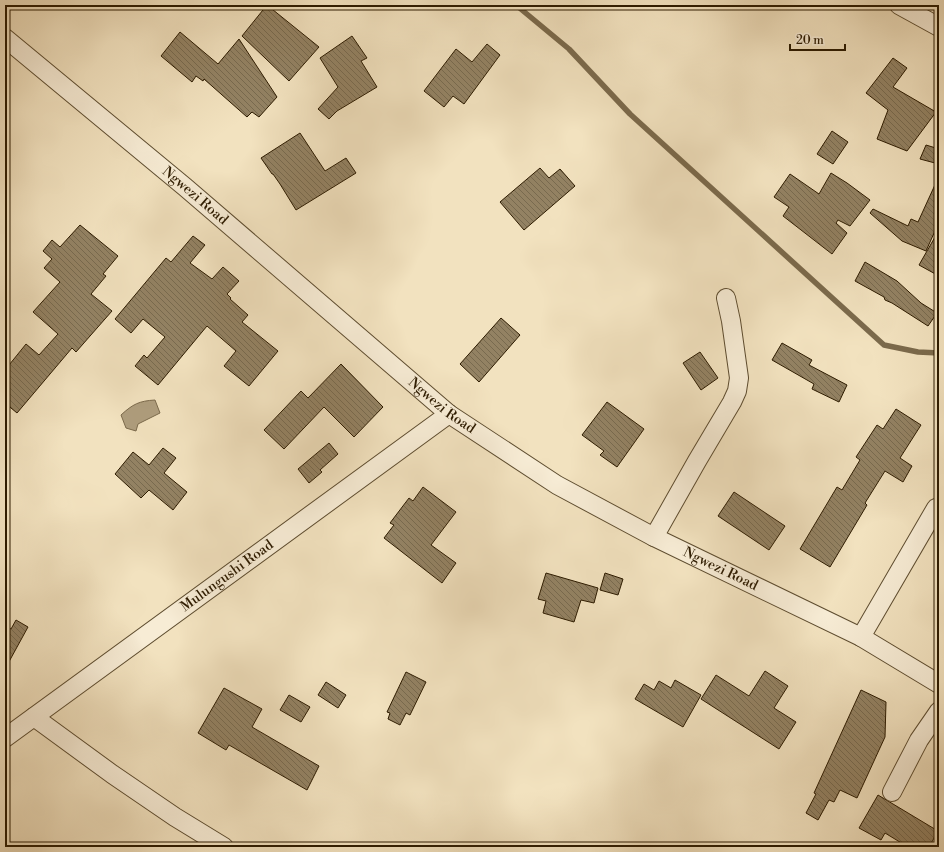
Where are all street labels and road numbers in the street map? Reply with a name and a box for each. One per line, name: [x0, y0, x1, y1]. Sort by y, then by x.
street label: Ngwezi Road: [158, 163, 232, 229]
street label: Ngwezi Road: [404, 374, 479, 438]
street label: Mulungushi Road: [177, 536, 277, 616]
street label: Ngwezi Road: [680, 543, 761, 595]

